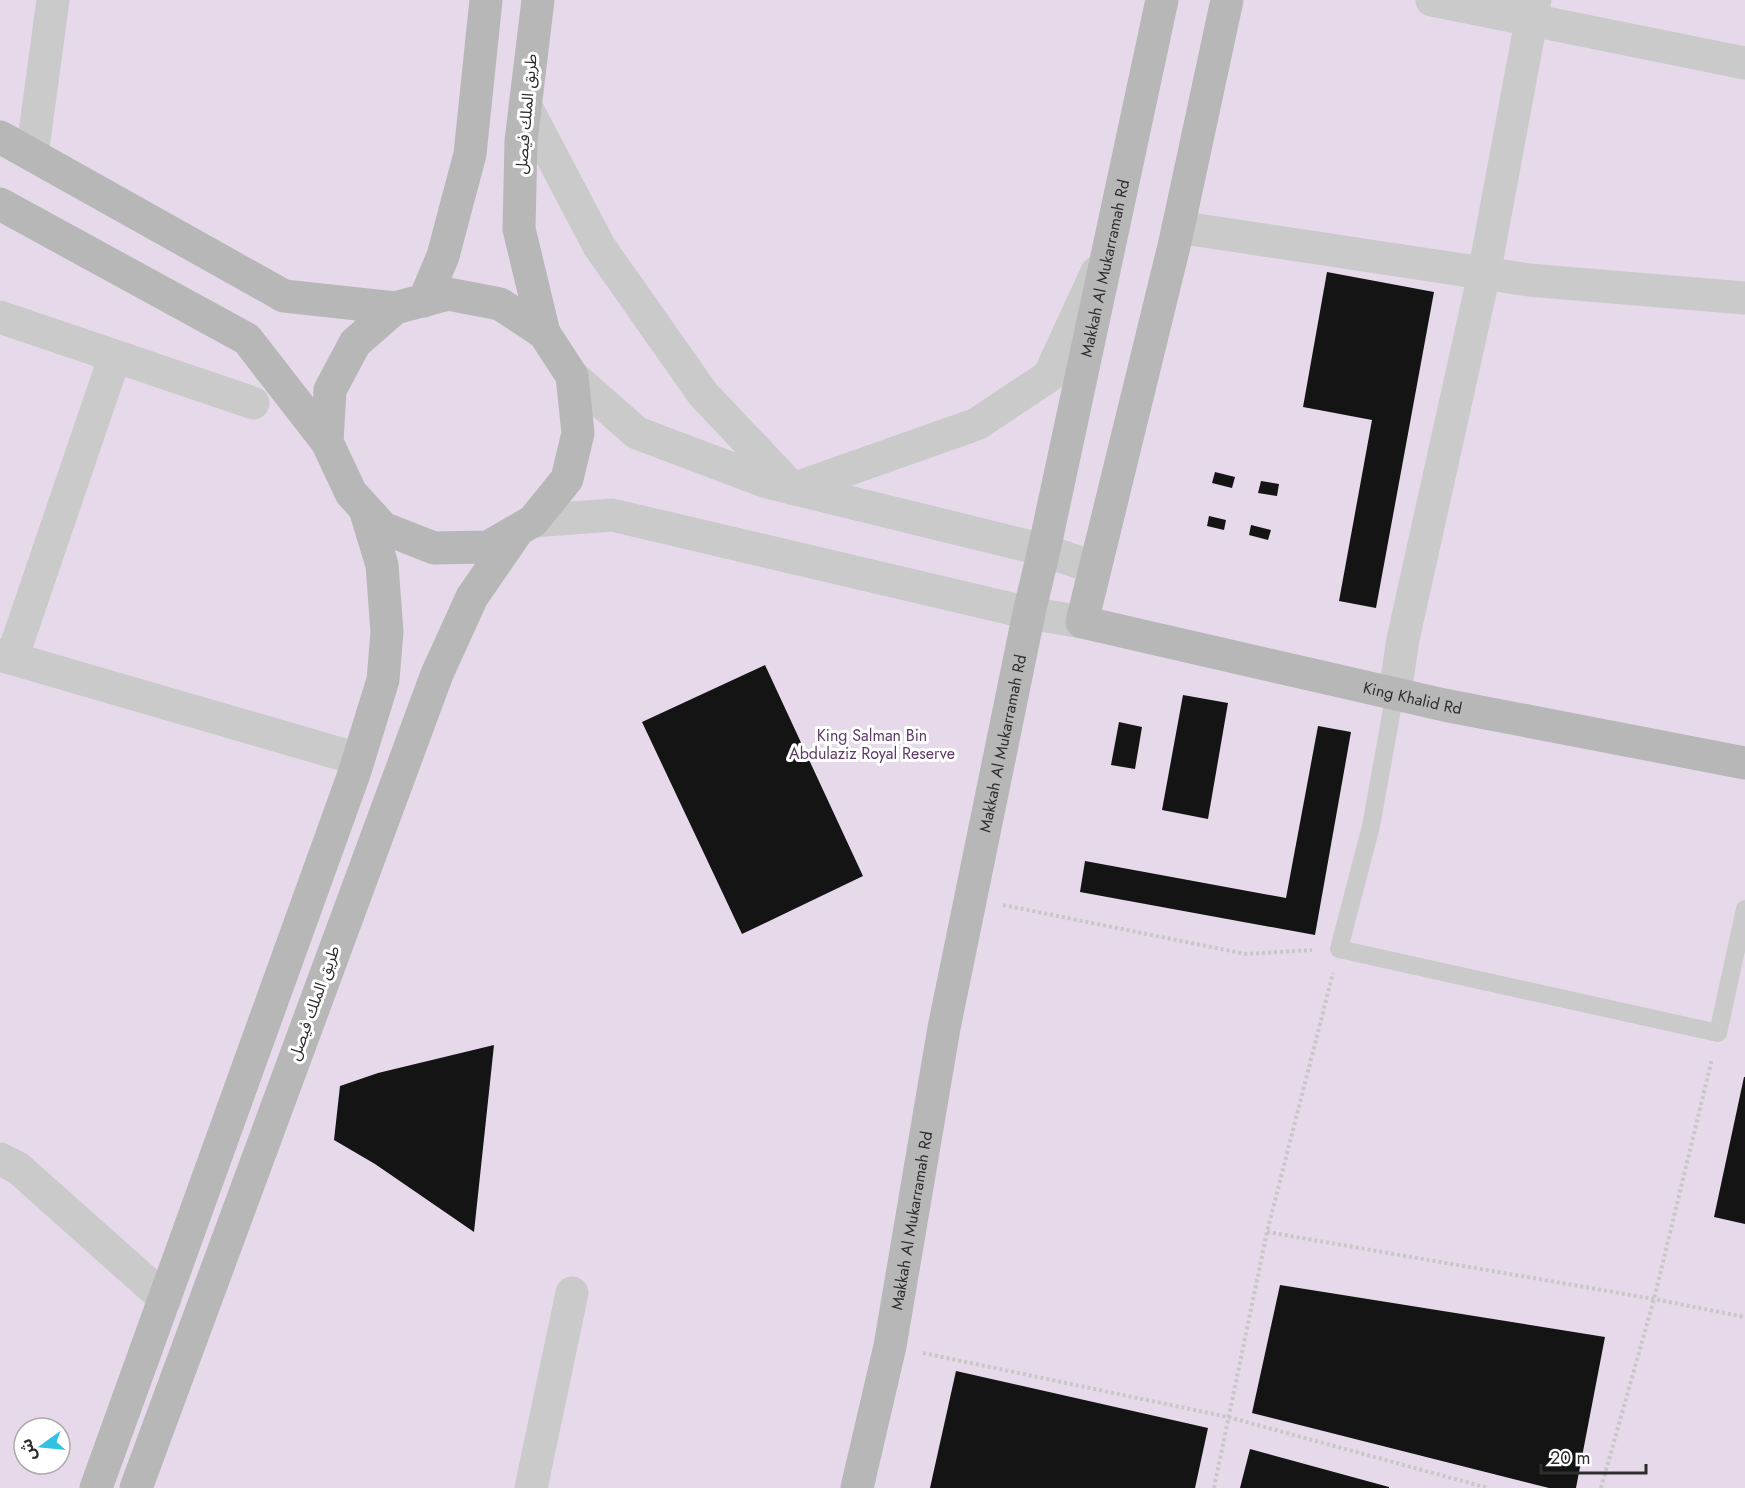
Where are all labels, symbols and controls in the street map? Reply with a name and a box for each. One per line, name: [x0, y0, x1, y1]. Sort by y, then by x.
street label: طريق الملك فيصل: [509, 53, 543, 175]
street label: Makkah Al Mukarramah Rd: [1074, 177, 1135, 359]
street label: Makkah Al Mukarramah Rd: [973, 652, 1032, 834]
street label: King Khalid Rd: [1361, 675, 1464, 720]
park label: King Salman Bin Abdulaziz Royal Reserve: [789, 724, 955, 765]
street label: طريق الملك فيصل: [283, 942, 346, 1064]
street label: Makkah Al Mukarramah Rd: [885, 1129, 938, 1312]
north arrow: [12, 1416, 72, 1476]
text: ش: [14, 1436, 42, 1463]
scale bar: [1541, 1437, 1646, 1475]
text: 20 m: [1550, 1445, 1590, 1471]

